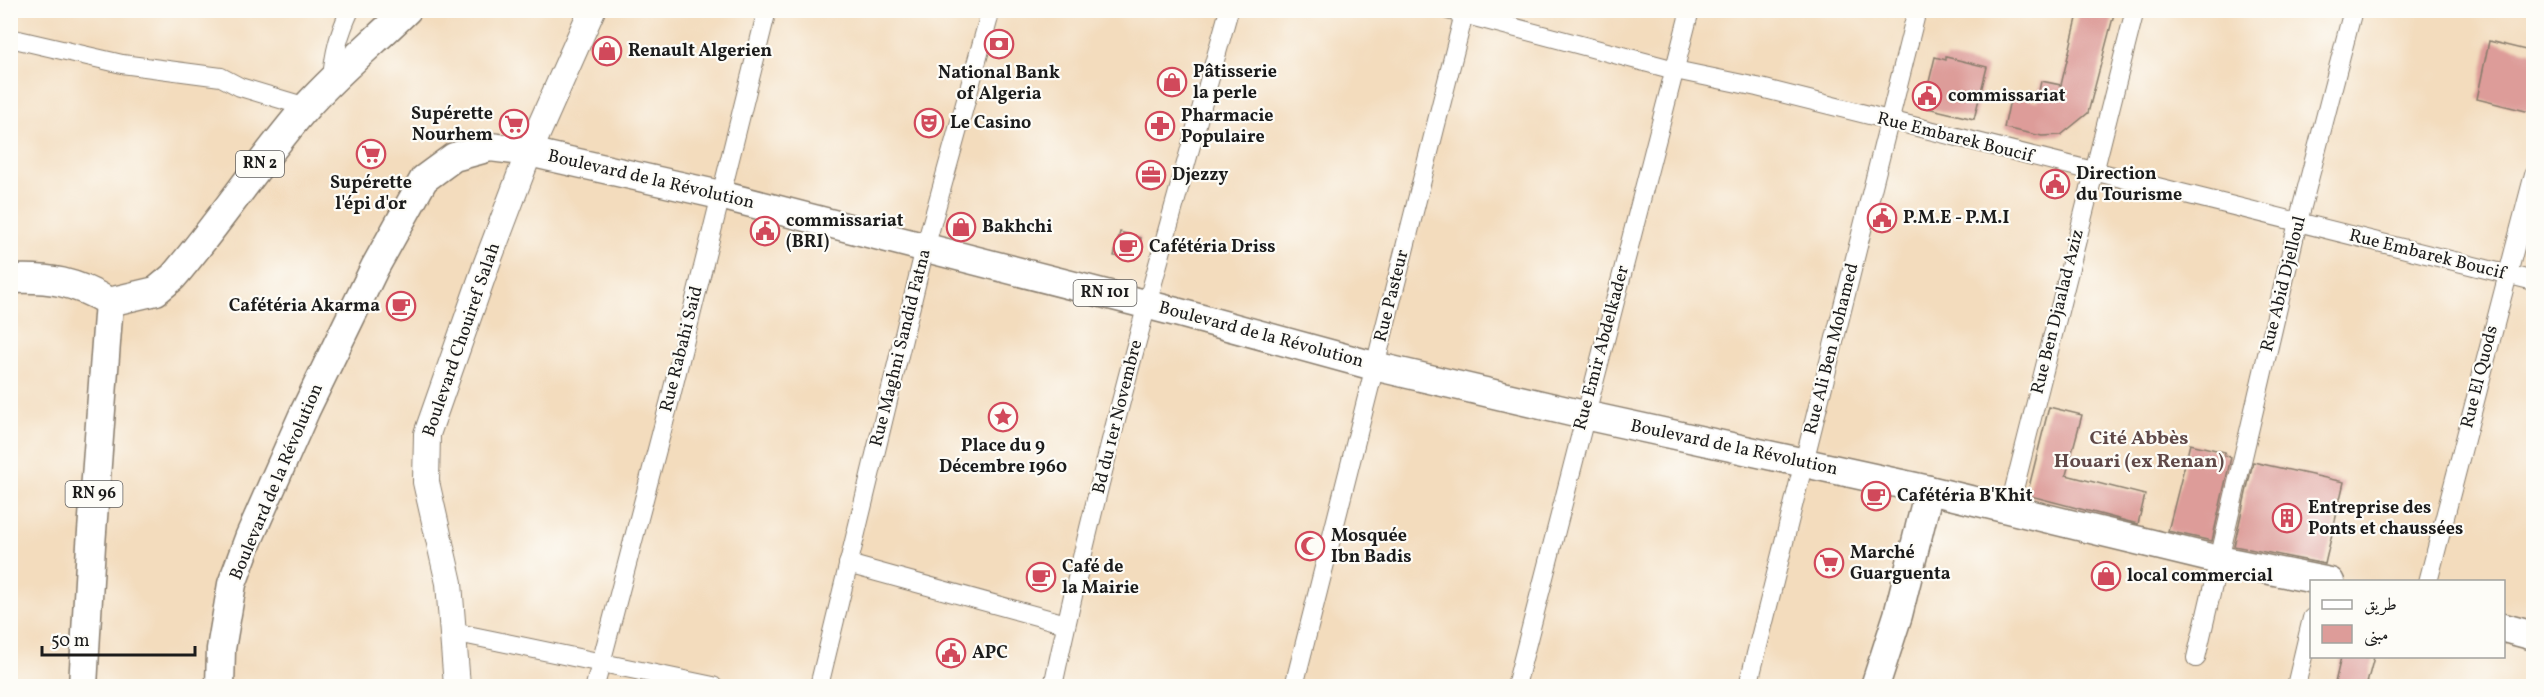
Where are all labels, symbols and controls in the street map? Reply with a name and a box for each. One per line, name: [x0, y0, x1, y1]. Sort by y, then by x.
bank icon: National Bank of Algeria: [983, 28, 1015, 60]
shop icon: Renault Algerien: [591, 35, 623, 67]
place label: Renault Algerien: [628, 39, 772, 64]
place label: Pâtisserie la perle: [1193, 60, 1277, 106]
place label: National Bank of Algeria: [938, 61, 1060, 107]
shop icon: Pâtisserie la perle: [1156, 66, 1188, 98]
public building icon: commissariat: [1911, 80, 1943, 112]
place label: commissariat: [1948, 84, 2066, 109]
place label: Supérette Nourhem: [411, 102, 493, 148]
place label: Pharmacie Populaire: [1181, 104, 1274, 150]
street label: Rue Embarek Boucif: [1874, 106, 2038, 170]
theatre icon: Le Casino: [913, 107, 945, 139]
supermarket icon: Supérette Nourhem: [498, 108, 530, 140]
pharmacy icon: Pharmacie Populaire: [1144, 110, 1176, 142]
place label: Le Casino: [950, 111, 1031, 136]
supermarket icon: Supérette l'épi d'or: [355, 138, 387, 170]
street label: Boulevard de la Révolution: [545, 144, 757, 216]
road number: RN 2: [236, 151, 284, 177]
office icon: Djezzy: [1135, 159, 1167, 191]
place label: Direction du Tourisme: [2076, 162, 2182, 208]
place label: Djezzy: [1172, 163, 1228, 188]
public building icon: Direction du Tourisme: [2039, 168, 2071, 200]
place label: Supérette l'épi d'or: [330, 171, 412, 217]
public building icon: P.M.E - P.M.I: [1866, 202, 1898, 234]
place label: P.M.E - P.M.I: [1903, 206, 2009, 231]
place label: commissariat (BRI): [786, 209, 904, 255]
shop icon: Bakhchi: [945, 211, 977, 243]
street label: Rue Abid Djelloul: [2255, 214, 2313, 354]
public building icon: commissariat (BRI): [749, 215, 781, 247]
place label: Bakhchi: [982, 215, 1053, 240]
street label: Rue Embarek Boucif: [2346, 223, 2510, 287]
street label: Rue Ben Djaalad Aziz: [2025, 227, 2091, 397]
cafe icon: Cafétéria Driss: [1112, 231, 1144, 263]
place label: Cafétéria Driss: [1149, 235, 1276, 260]
street label: Boulevard Chouiref Salah: [417, 239, 507, 440]
street label: Rue Maghni Sandid Fatna: [864, 247, 938, 449]
street label: Rue Pasteur: [1368, 247, 1416, 345]
street label: Rue Ali Ben Mohamed: [1799, 261, 1865, 437]
street label: Rue Emir Abdelkader: [1568, 262, 1636, 433]
road number: RN 101: [1074, 280, 1136, 306]
street label: Rue Rabahi Said: [654, 283, 710, 415]
cafe icon: Cafétéria Akarma: [385, 290, 417, 322]
place label: Cafétéria Akarma: [229, 294, 380, 319]
street label: Boulevard de la Révolution: [1156, 296, 1367, 374]
street label: Rue El Quods: [2455, 323, 2505, 431]
street label: Bd du 1er Novembre: [1087, 337, 1149, 497]
street label: Boulevard de la Révolution: [224, 380, 330, 584]
place icon: Place du 9 Décembre 1960: [987, 401, 1019, 433]
street label: Boulevard de la Révolution: [1628, 414, 1840, 482]
district label: Cité Abbès Houari (ex Renan): [2054, 425, 2224, 476]
place label: Place du 9 Décembre 1960: [939, 434, 1067, 480]
cafe icon: Cafétéria B'Khit: [1860, 480, 1892, 512]
road number: RN 96: [66, 481, 122, 507]
place label: Cafétéria B'Khit: [1897, 484, 2033, 509]
place label: Entreprise des Ponts et chaussées: [2308, 496, 2463, 542]
building icon: Entreprise des Ponts et chaussées: [2271, 502, 2303, 534]
place label: Mosquée Ibn Badis: [1331, 524, 1412, 570]
mosque icon: Mosquée Ibn Badis: [1294, 530, 1326, 562]
place label: Marché Guarguenta: [1850, 541, 1951, 587]
supermarket icon: Marché Guarguenta: [1813, 547, 1845, 579]
place label: Café de la Mairie: [1062, 555, 1139, 601]
shop icon: local commercial: [2090, 560, 2122, 592]
cafe icon: Café de la Mairie: [1025, 561, 1057, 593]
place label: local commercial: [2127, 564, 2273, 589]
legend: [2310, 580, 2505, 658]
text: طريق: [2364, 593, 2397, 618]
scale bar: [42, 619, 195, 657]
text: مبنى: [2364, 623, 2389, 648]
text: 50 m: [51, 629, 90, 654]
public building icon: APC: [935, 637, 967, 669]
place label: APC: [972, 641, 1008, 666]

